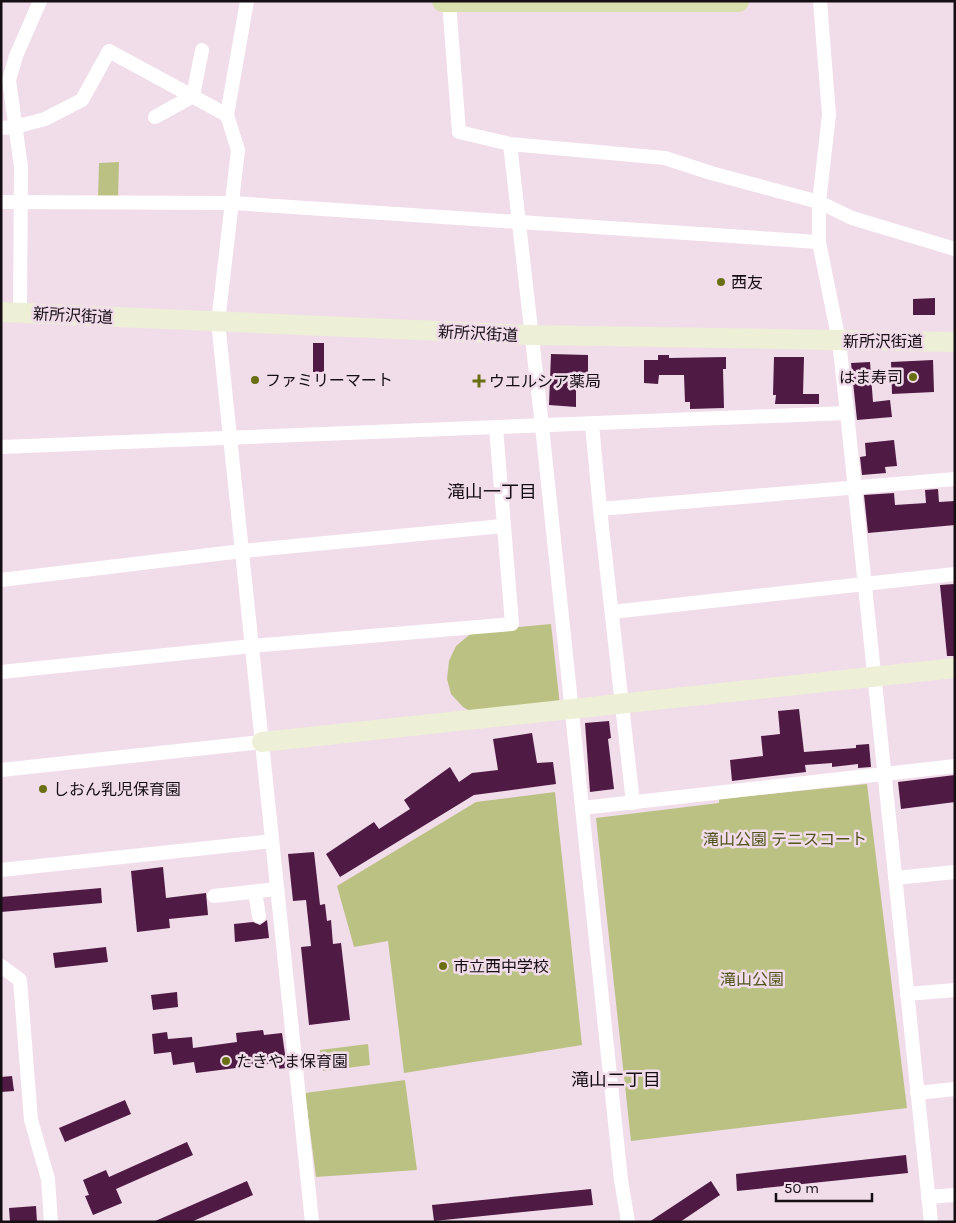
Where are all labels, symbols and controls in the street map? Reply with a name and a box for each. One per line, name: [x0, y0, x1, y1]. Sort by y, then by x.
place label: 西友: [731, 273, 763, 292]
marker: 西友: [715, 276, 727, 288]
street label: 新所沢街道: [33, 304, 113, 327]
street label: 新所沢街道: [438, 322, 518, 345]
street label: 新所沢街道: [843, 332, 923, 351]
place label: はま寿司: [839, 368, 903, 387]
place label: ファミリーマート: [265, 371, 393, 390]
marker: はま寿司: [907, 371, 919, 383]
place label: ウエルシア薬局: [489, 372, 601, 391]
marker: ファミリーマート: [249, 374, 261, 386]
marker: ウエルシア薬局: [473, 375, 485, 387]
district label: 滝山一丁目: [447, 481, 537, 503]
place label: しおん乳児保育園: [53, 780, 181, 799]
marker: しおん乳児保育園: [37, 783, 49, 795]
park label: 滝山公園 テニスコート: [703, 830, 867, 849]
place label: 市立西中学校: [453, 957, 549, 976]
marker: 市立西中学校: [437, 960, 449, 972]
park label: 滝山公園: [720, 970, 784, 989]
place label: たきやま保育園: [236, 1052, 348, 1071]
marker: たきやま保育園: [220, 1055, 232, 1067]
district label: 滝山二丁目: [571, 1069, 661, 1091]
scale bar: [776, 1170, 872, 1202]
text: 50 m: [784, 1179, 819, 1197]

